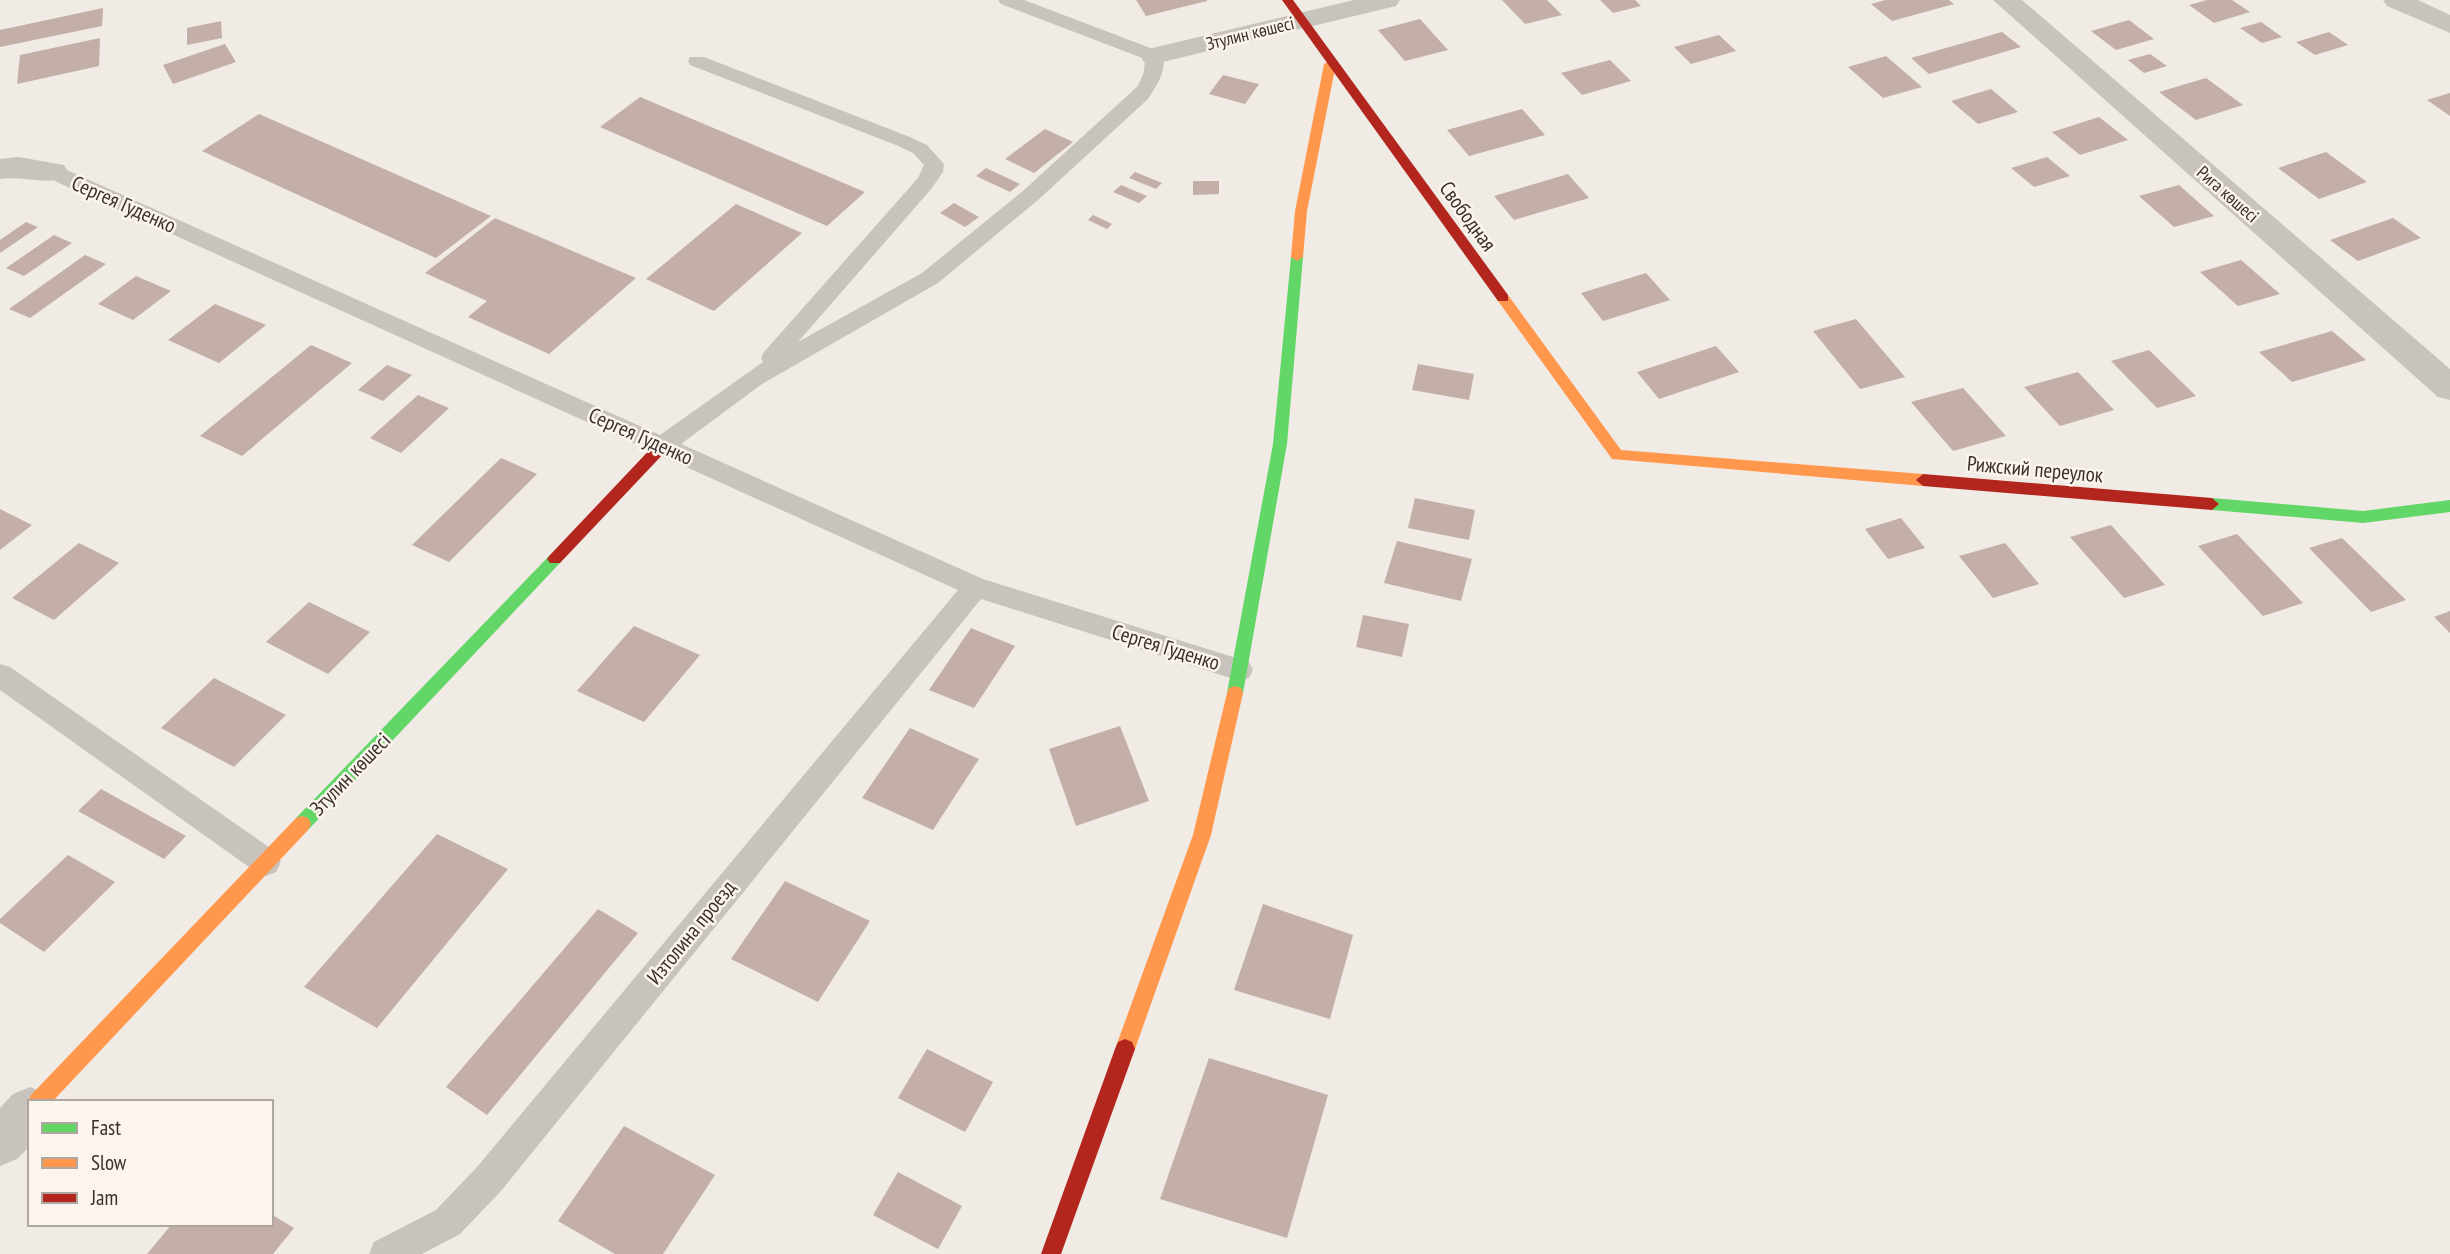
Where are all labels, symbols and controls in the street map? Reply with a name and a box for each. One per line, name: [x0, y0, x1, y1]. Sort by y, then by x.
street label: Зтулин көшесі: [1204, 11, 1296, 55]
street label: Рига көшесі: [2192, 161, 2264, 227]
street label: Сергея Гуденко: [68, 169, 180, 239]
street label: Свободная: [1434, 176, 1502, 256]
street label: Сергея Гуденко: [585, 401, 697, 471]
street label: Рижский переулок: [1966, 450, 2104, 488]
street label: Сергея Гуденко: [1109, 618, 1223, 676]
street label: Зтулин көшесі: [304, 727, 396, 821]
street label: Изтолина проезд: [641, 874, 741, 990]
legend: [28, 1100, 273, 1226]
text: Fast: [91, 1114, 121, 1141]
text: Slow: [91, 1149, 127, 1176]
text: Jam: [90, 1184, 118, 1211]

